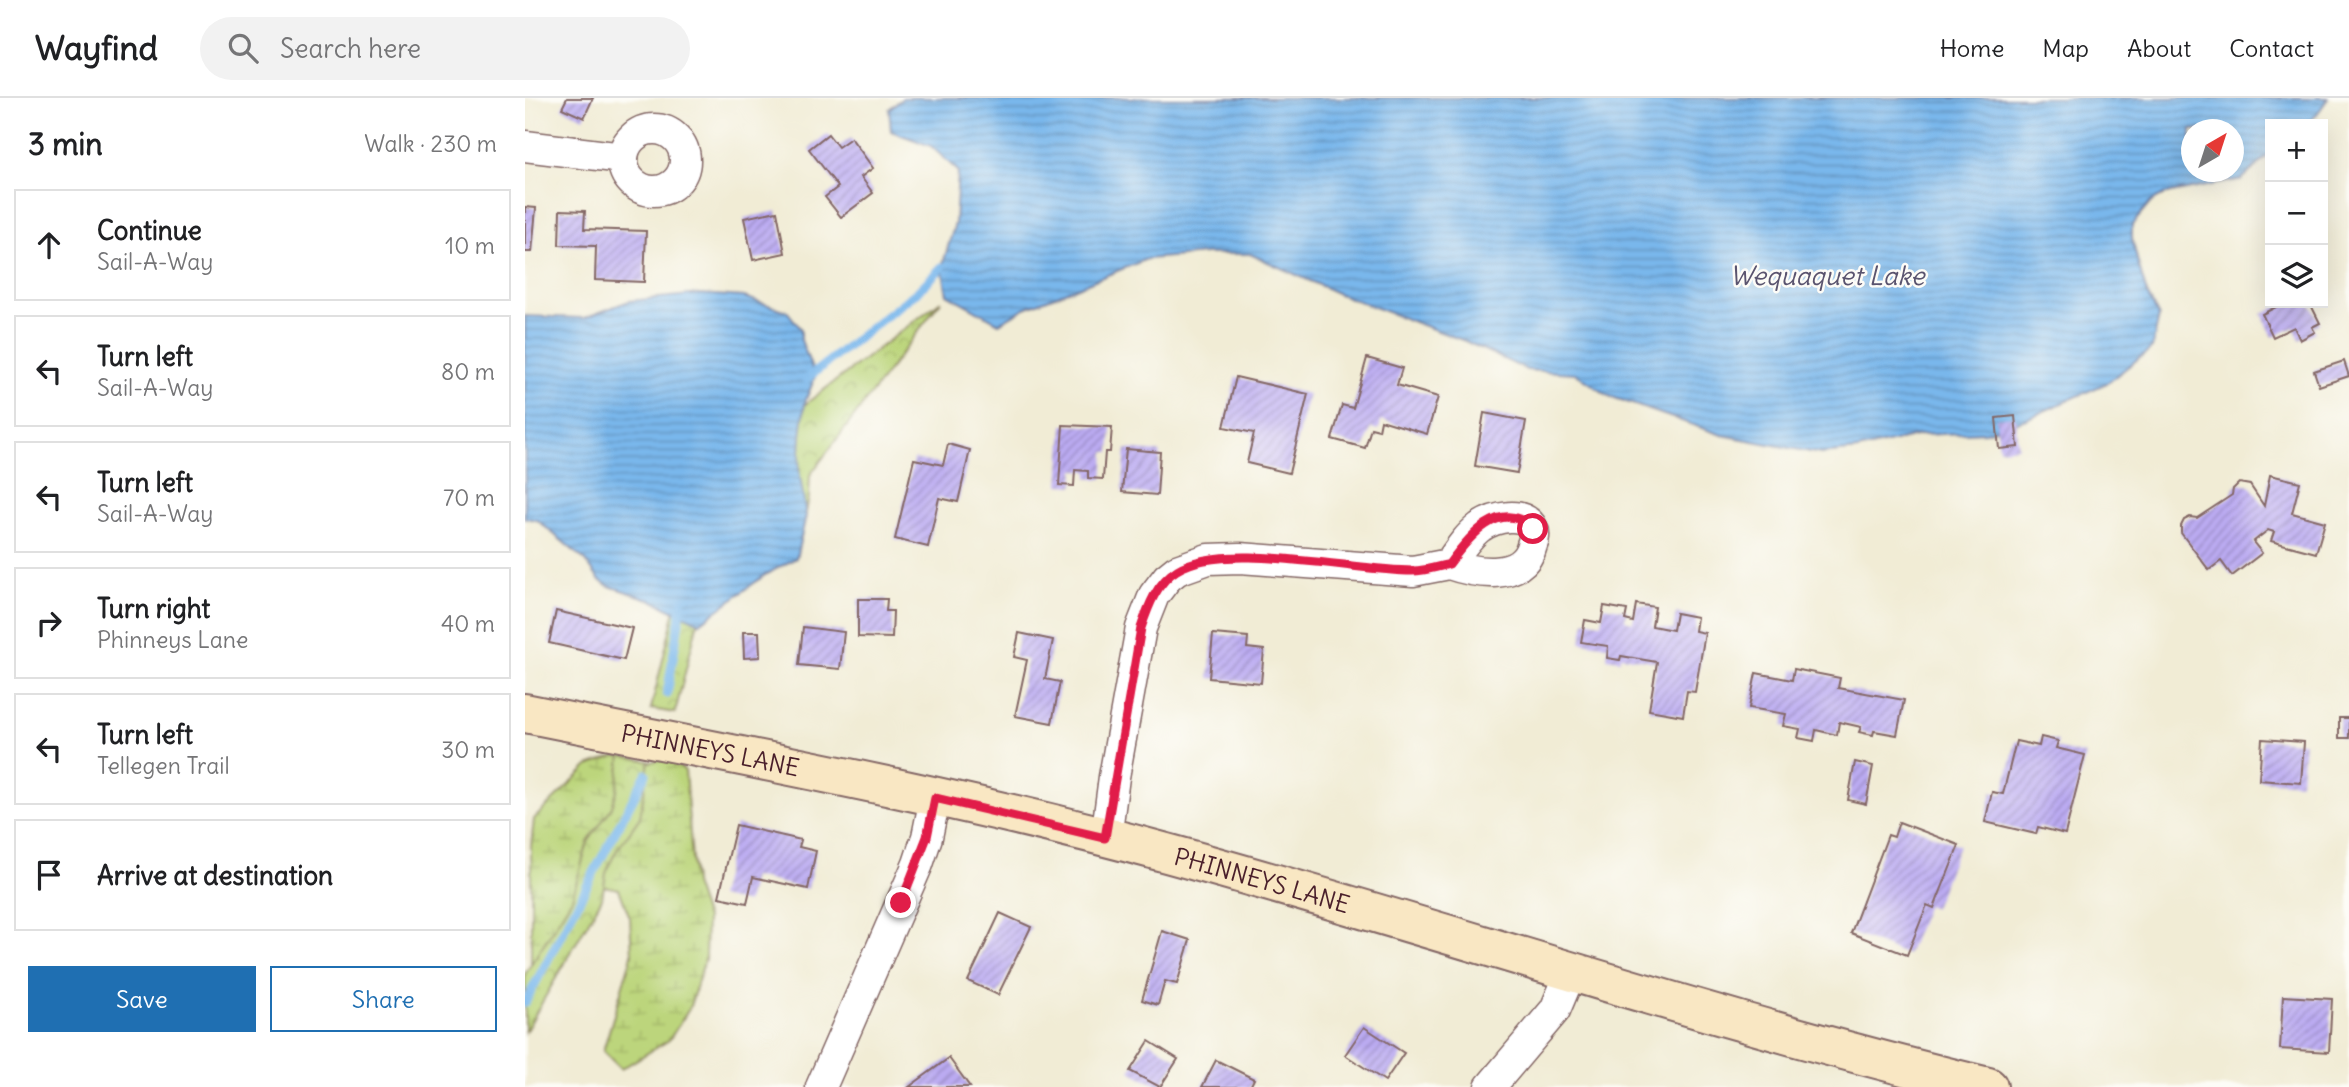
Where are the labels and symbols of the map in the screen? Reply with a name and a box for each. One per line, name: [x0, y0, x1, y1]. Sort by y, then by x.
north arrow: [2181, 119, 2244, 182]
water label: Wequaquet Lake: [1729, 259, 1927, 292]
route start: [1517, 513, 1548, 544]
street label: PHINNEYS LANE: [619, 718, 802, 782]
street label: PHINNEYS LANE: [1171, 841, 1353, 919]
route end: [885, 887, 916, 918]

